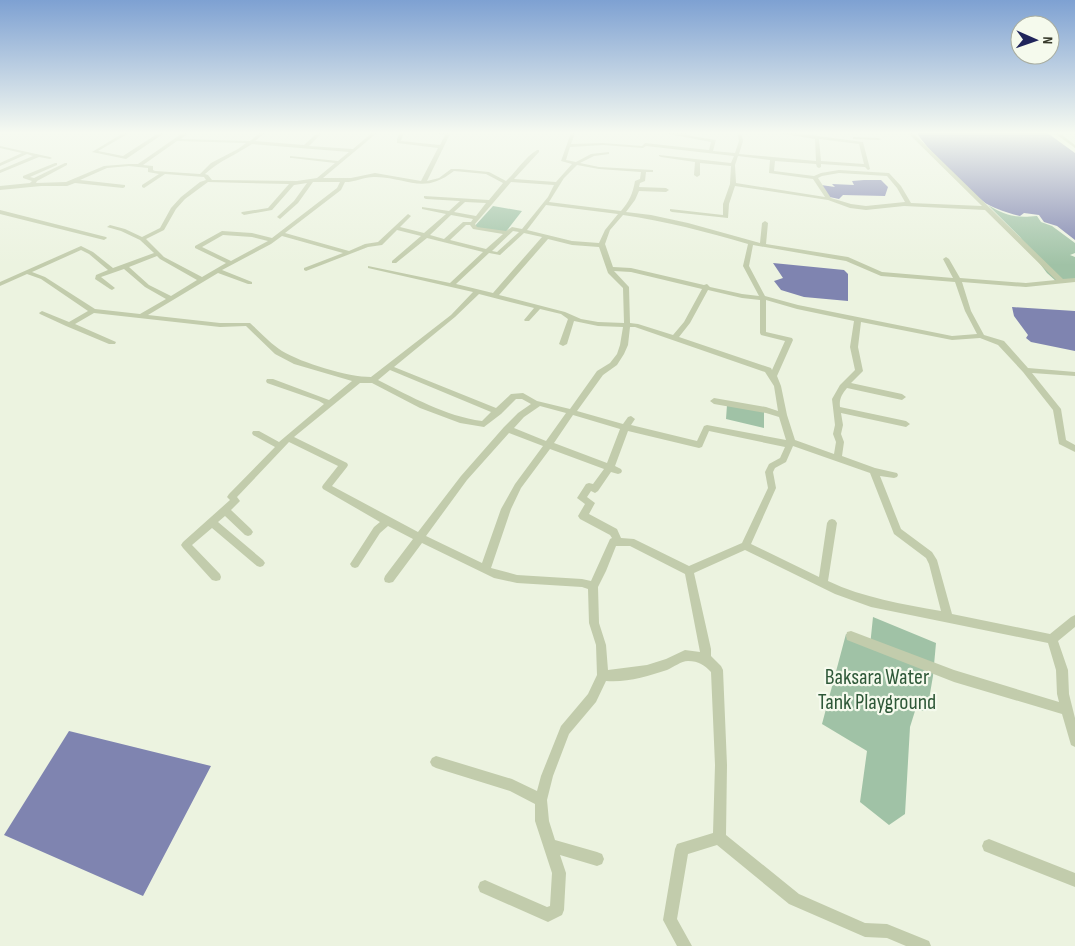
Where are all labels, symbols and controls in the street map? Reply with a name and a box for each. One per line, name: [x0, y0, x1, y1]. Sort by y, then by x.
north arrow: [1010, 15, 1060, 65]
text: N: [1039, 36, 1056, 44]
park label: Baksara Water Tank Playground: [818, 664, 936, 716]

